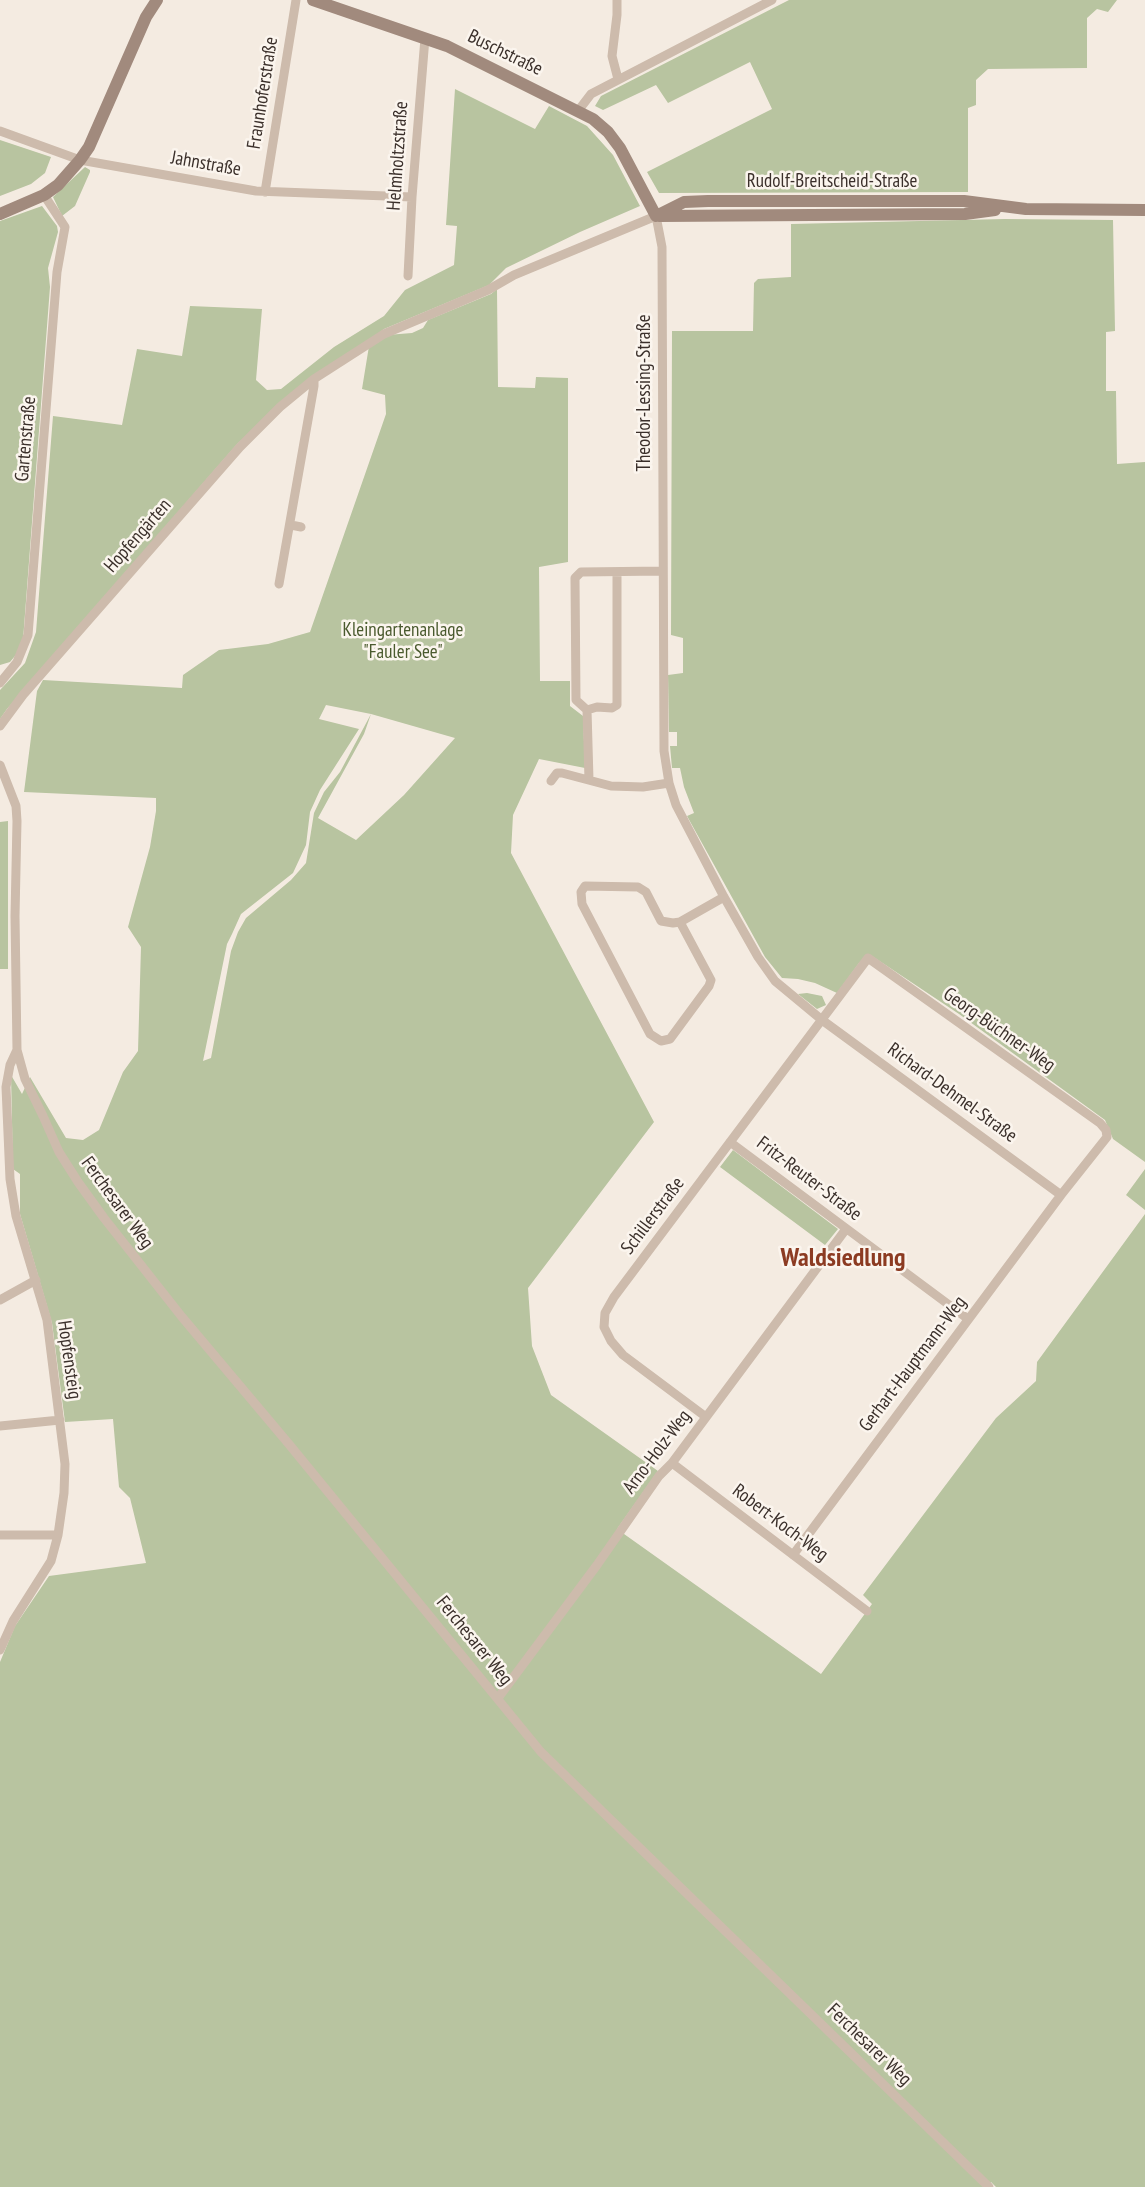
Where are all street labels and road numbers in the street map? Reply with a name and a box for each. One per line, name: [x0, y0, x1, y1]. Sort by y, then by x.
street label: Buschstraße: [464, 25, 546, 81]
street label: Fraunhoferstraße: [243, 35, 283, 151]
street label: Helmholtzstraße: [383, 101, 413, 211]
street label: Jahnstraße: [169, 147, 243, 181]
street label: Rudolf-Breitscheid-Straße: [747, 171, 917, 193]
street label: Theodor-Lessing-Straße: [634, 314, 656, 472]
street label: Gartenstraße: [11, 395, 41, 483]
street label: Hopfengärten: [100, 495, 176, 577]
street label: Georg-Büchner-Weg: [939, 983, 1059, 1077]
street label: Richard-Dehmel-Straße: [883, 1038, 1021, 1148]
street label: Fritz-Reuter-Straße: [752, 1132, 866, 1226]
street label: Ferchesarer Weg: [76, 1153, 158, 1253]
street label: Schillerstraße: [617, 1173, 689, 1259]
street label: Gerhart-Hauptmann-Weg: [855, 1292, 971, 1436]
street label: Hopfensteig: [52, 1319, 86, 1401]
street label: Arno-Holz-Weg: [618, 1406, 696, 1498]
street label: Robert-Koch-Weg: [728, 1480, 832, 1566]
street label: Ferchesarer Weg: [431, 1592, 517, 1690]
street label: Ferchesarer Weg: [822, 1999, 916, 2091]

